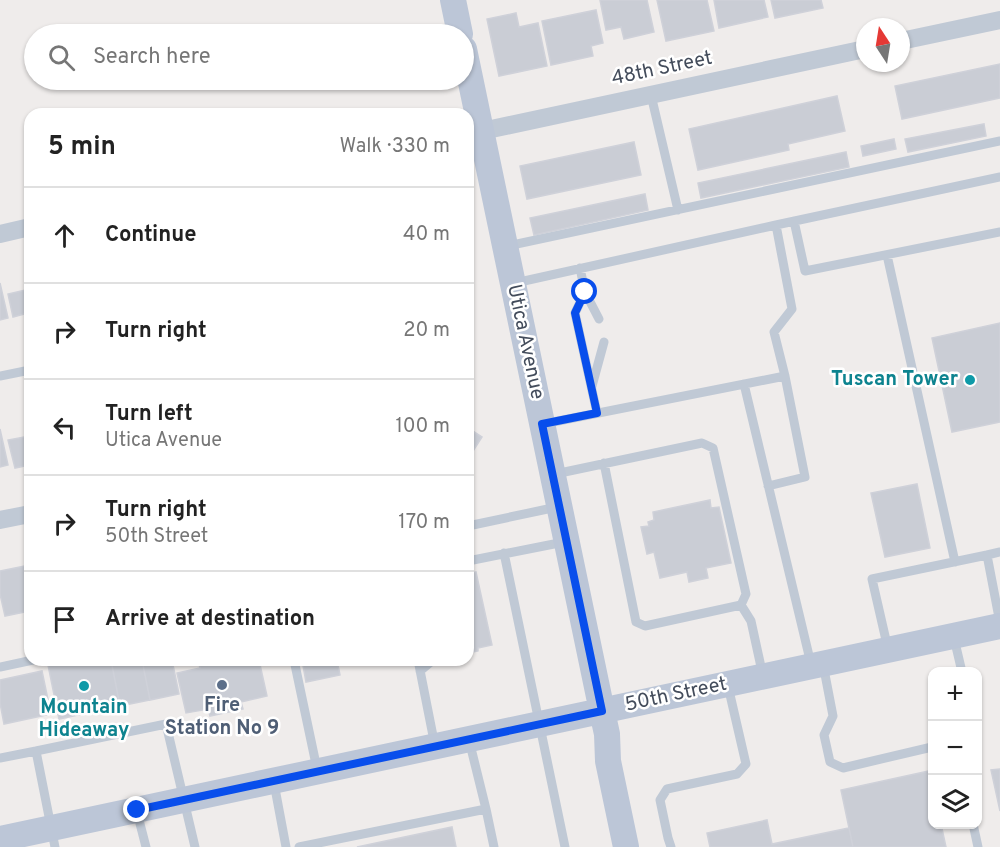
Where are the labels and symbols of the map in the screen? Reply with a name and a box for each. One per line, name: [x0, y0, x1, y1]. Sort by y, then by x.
north arrow: [856, 18, 910, 72]
street label: 48th Street: [609, 46, 715, 92]
route start: [571, 278, 597, 304]
street label: Utica Avenue: [500, 282, 550, 402]
place label: Tuscan Tower: [831, 367, 959, 393]
marker: Tuscan Tower: [963, 373, 977, 387]
street label: 50th Street: [623, 672, 729, 718]
marker: Fire Station No 9: [215, 678, 229, 692]
marker: Mountain Hideaway: [77, 679, 91, 693]
place label: Fire Station No 9: [165, 693, 279, 742]
place label: Mountain Hideaway: [39, 695, 129, 744]
route end: [123, 796, 149, 822]

